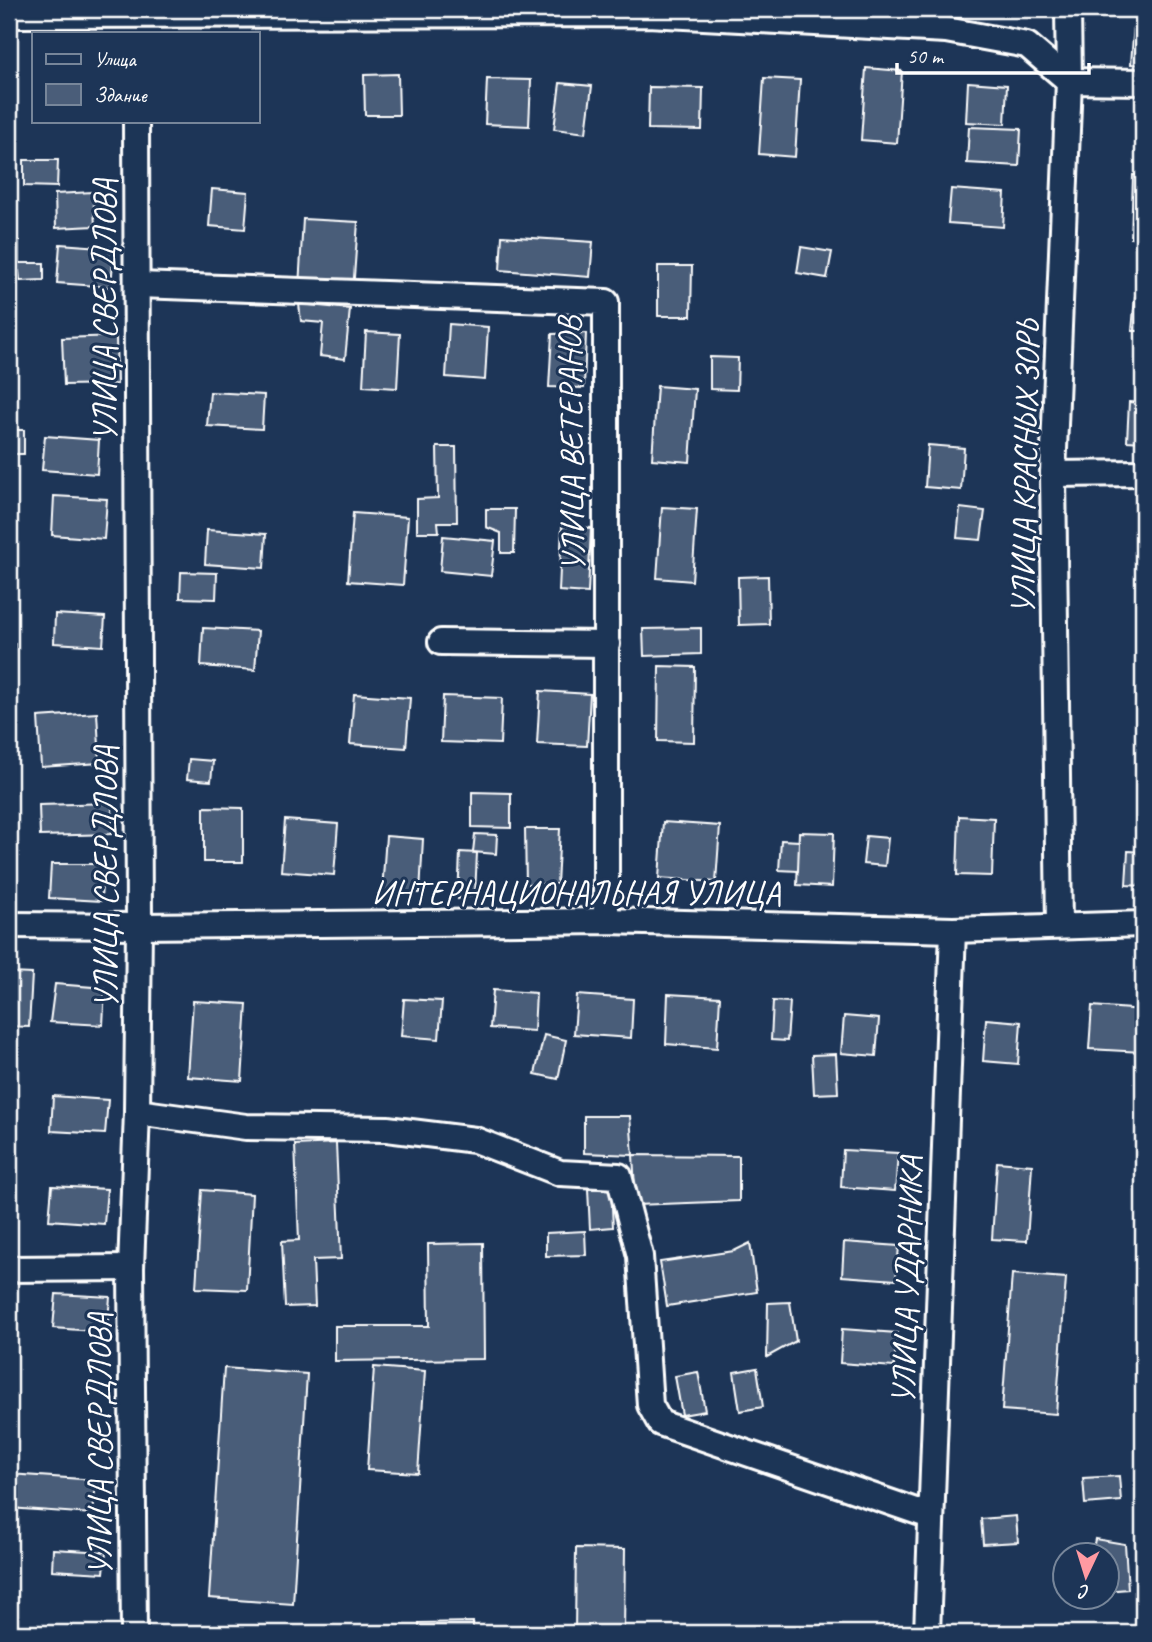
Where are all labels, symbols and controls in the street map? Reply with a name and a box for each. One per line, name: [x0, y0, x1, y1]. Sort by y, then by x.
legend: [32, 32, 259, 122]
scale bar: [897, 32, 1089, 76]
text: 50 m: [907, 43, 945, 69]
text: Улица: [94, 46, 137, 72]
text: Здание: [94, 82, 148, 108]
street label: УЛИЦА СВЕРДЛОВА: [84, 177, 126, 441]
street label: УЛИЦА ВЕТЕРАНОВ: [548, 314, 594, 572]
street label: УЛИЦА КРАСНЫХ ЗОРЬ: [1001, 317, 1049, 615]
street label: УЛИЦА СВЕРДЛОВА: [85, 744, 127, 1008]
street label: ИНТЕРНАЦИОНАЛЬНАЯ УЛИЦА: [372, 872, 782, 914]
street label: УЛИЦА УДАРНИКА: [882, 1154, 932, 1405]
street label: УЛИЦА СВЕРДЛОВА: [79, 1311, 121, 1575]
north arrow: [1050, 1540, 1120, 1610]
text: С: [1077, 1579, 1090, 1604]

